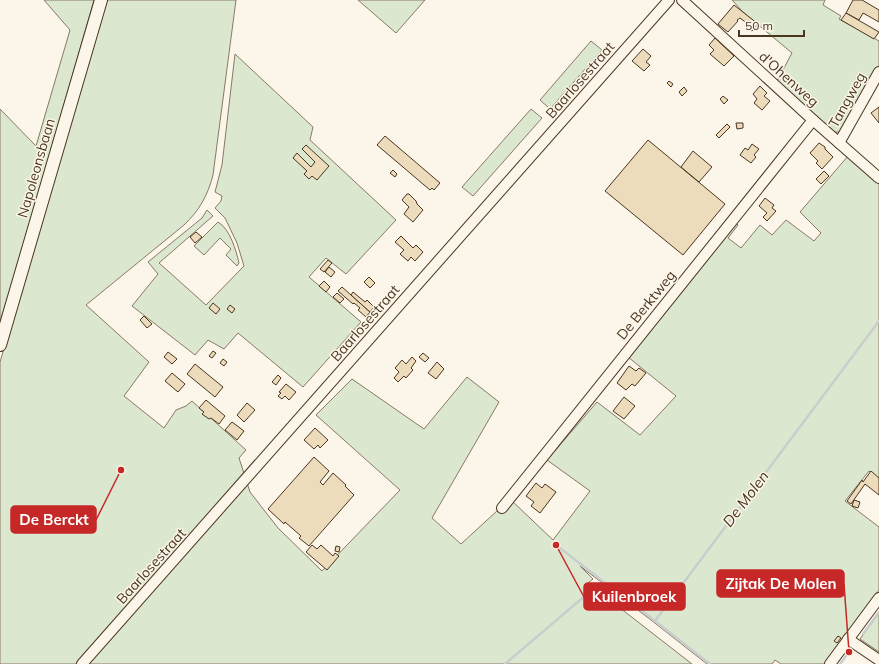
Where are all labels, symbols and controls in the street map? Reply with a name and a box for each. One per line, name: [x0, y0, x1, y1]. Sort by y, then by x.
scale bar: [739, 12, 804, 38]
text: 50 m: [745, 18, 773, 33]
street label: Baarlosestraat: [542, 38, 618, 122]
street label: d'Ohenweg: [755, 47, 823, 111]
street label: Tangweg: [824, 69, 870, 131]
street label: Napoleonsbaan: [13, 116, 59, 220]
street label: De Berktweg: [613, 267, 679, 343]
street label: Baarlosestraat: [327, 281, 403, 365]
water label: De Molen: [718, 467, 773, 530]
callout: De Berckt: [11, 506, 96, 533]
text: De Berckt: [19, 510, 89, 529]
street label: Baarlosestraat: [112, 524, 190, 608]
callout: Zijtak De Molen: [717, 570, 844, 597]
text: Zijtak De Molen: [725, 574, 837, 593]
callout: Kuilenbroek: [584, 583, 685, 610]
text: Kuilenbroek: [592, 587, 677, 606]

